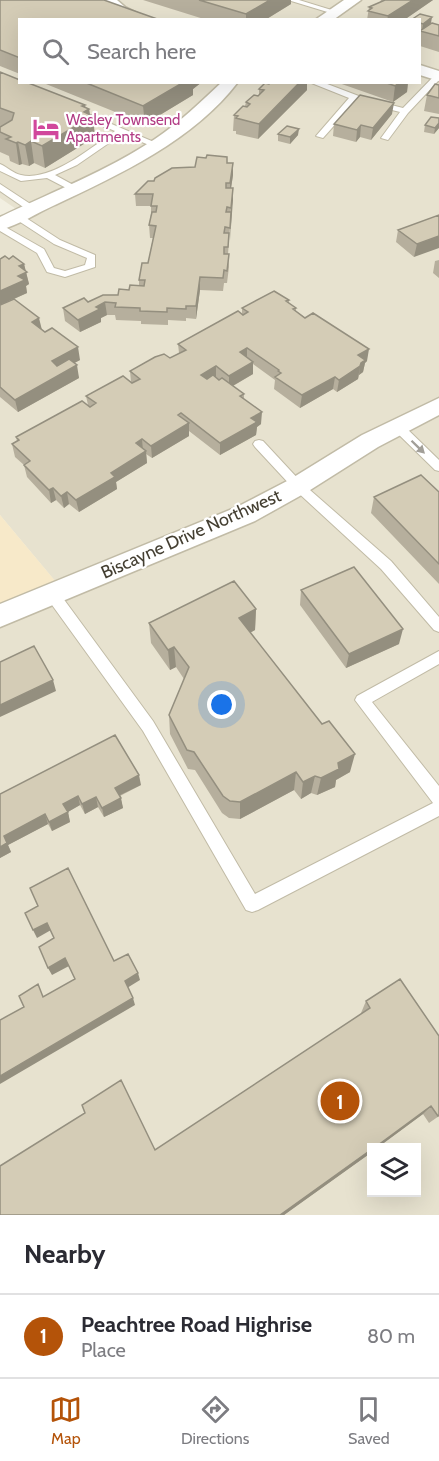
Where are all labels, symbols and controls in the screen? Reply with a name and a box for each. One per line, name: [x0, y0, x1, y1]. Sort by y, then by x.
search box: [18, 18, 421, 84]
icon: search: [39, 35, 72, 68]
text: Search here: [87, 38, 196, 65]
place label: Wesley Townsend Apartments: [66, 111, 180, 146]
hotel icon: Wesley Townsend Apartments: [31, 114, 61, 144]
one-way arrow: [411, 439, 425, 453]
street label: Biscayne Drive Northwest: [98, 484, 284, 584]
your location: [207, 690, 236, 719]
pin: 1: [320, 1078, 360, 1124]
map controls: [367, 1143, 421, 1197]
button: layers: [367, 1143, 421, 1197]
text: Nearby: [24, 1238, 105, 1270]
text: Peachtree Road Highrise: [81, 1311, 312, 1338]
text: 1: [40, 1324, 47, 1348]
text: 80 m: [367, 1324, 415, 1348]
text: Place: [81, 1338, 126, 1362]
tab: Map: [49, 1393, 82, 1448]
tab: Directions: [181, 1393, 249, 1448]
tab: Saved: [348, 1393, 390, 1448]

